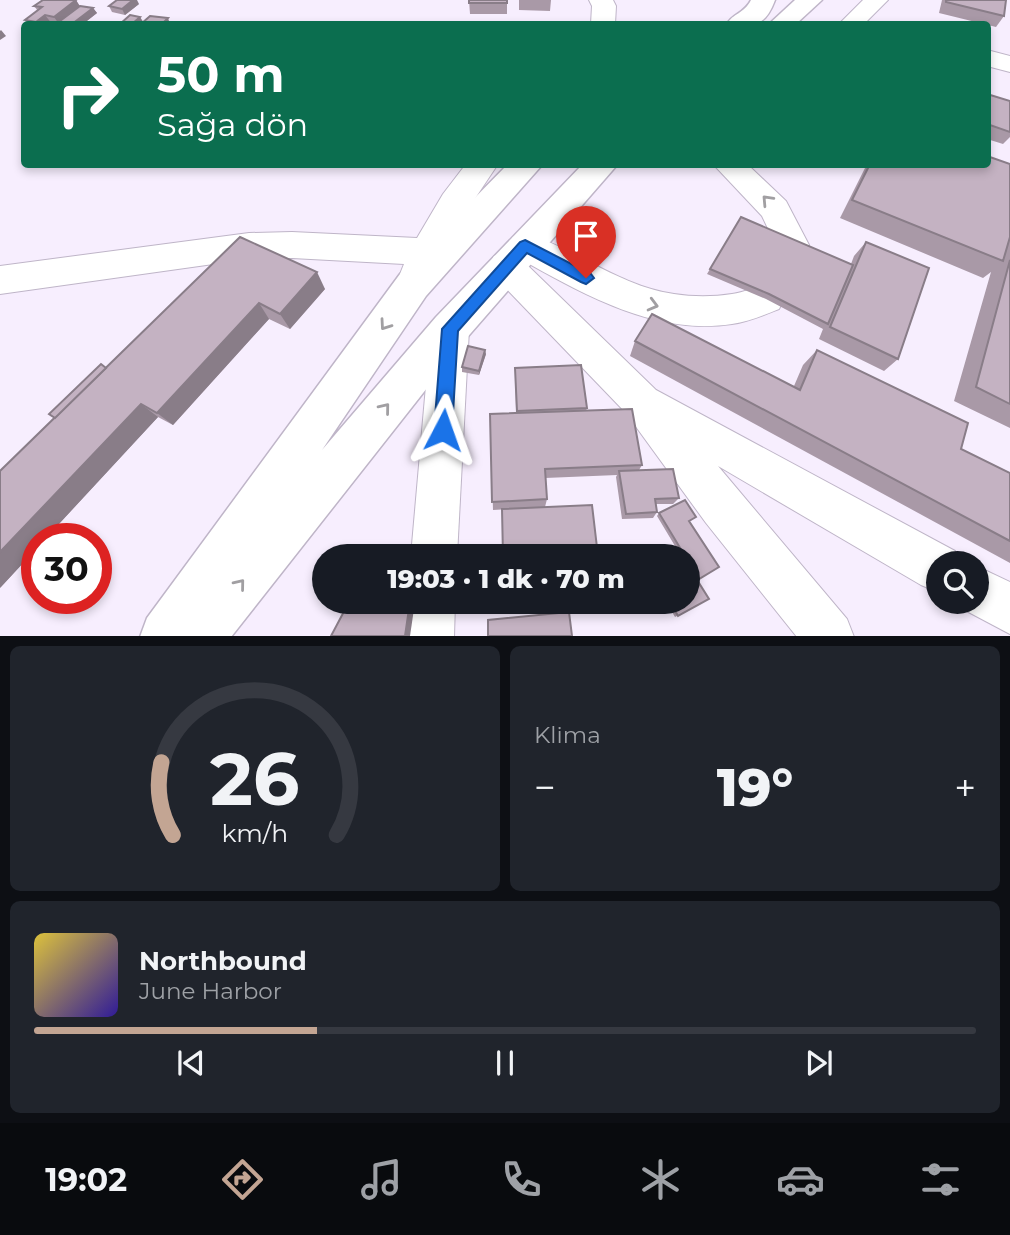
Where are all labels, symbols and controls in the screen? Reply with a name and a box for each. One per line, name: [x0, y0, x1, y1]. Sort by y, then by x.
text: 50 m: [157, 45, 285, 104]
icon: right: [42, 49, 133, 140]
text: Sağa dön: [157, 105, 308, 144]
one-way arrow: [762, 195, 775, 208]
pin: [556, 206, 616, 278]
icon: arrive: [567, 217, 605, 255]
one-way arrow: [647, 296, 659, 311]
one-way arrow: [381, 317, 393, 330]
position arrow: [406, 393, 480, 467]
one-way arrow: [376, 403, 389, 416]
speed limit sign: 30: [21, 523, 112, 614]
map controls: [926, 551, 989, 614]
button: search: [926, 551, 989, 614]
text: 19:03 · 1 dk · 70 m: [387, 563, 625, 595]
one-way arrow: [232, 579, 244, 592]
text: Klima: [534, 721, 601, 749]
text: 26: [210, 735, 300, 823]
text: 19°: [717, 756, 793, 819]
text: −: [534, 764, 556, 811]
text: +: [954, 764, 976, 811]
text: km/h: [222, 817, 288, 847]
text: Northbound: [139, 945, 307, 977]
text: June Harbor: [139, 977, 282, 1005]
icon: previous: [172, 1044, 210, 1082]
icon: pause: [486, 1044, 524, 1082]
icon: next: [800, 1044, 838, 1082]
icon: directions: [218, 1155, 267, 1204]
icon: music: [357, 1155, 406, 1204]
icon: phone: [497, 1155, 546, 1204]
icon: climate: [636, 1155, 685, 1204]
icon: car: [776, 1155, 825, 1204]
icon: filters: [916, 1155, 965, 1204]
text: 19:02: [45, 1160, 127, 1199]

